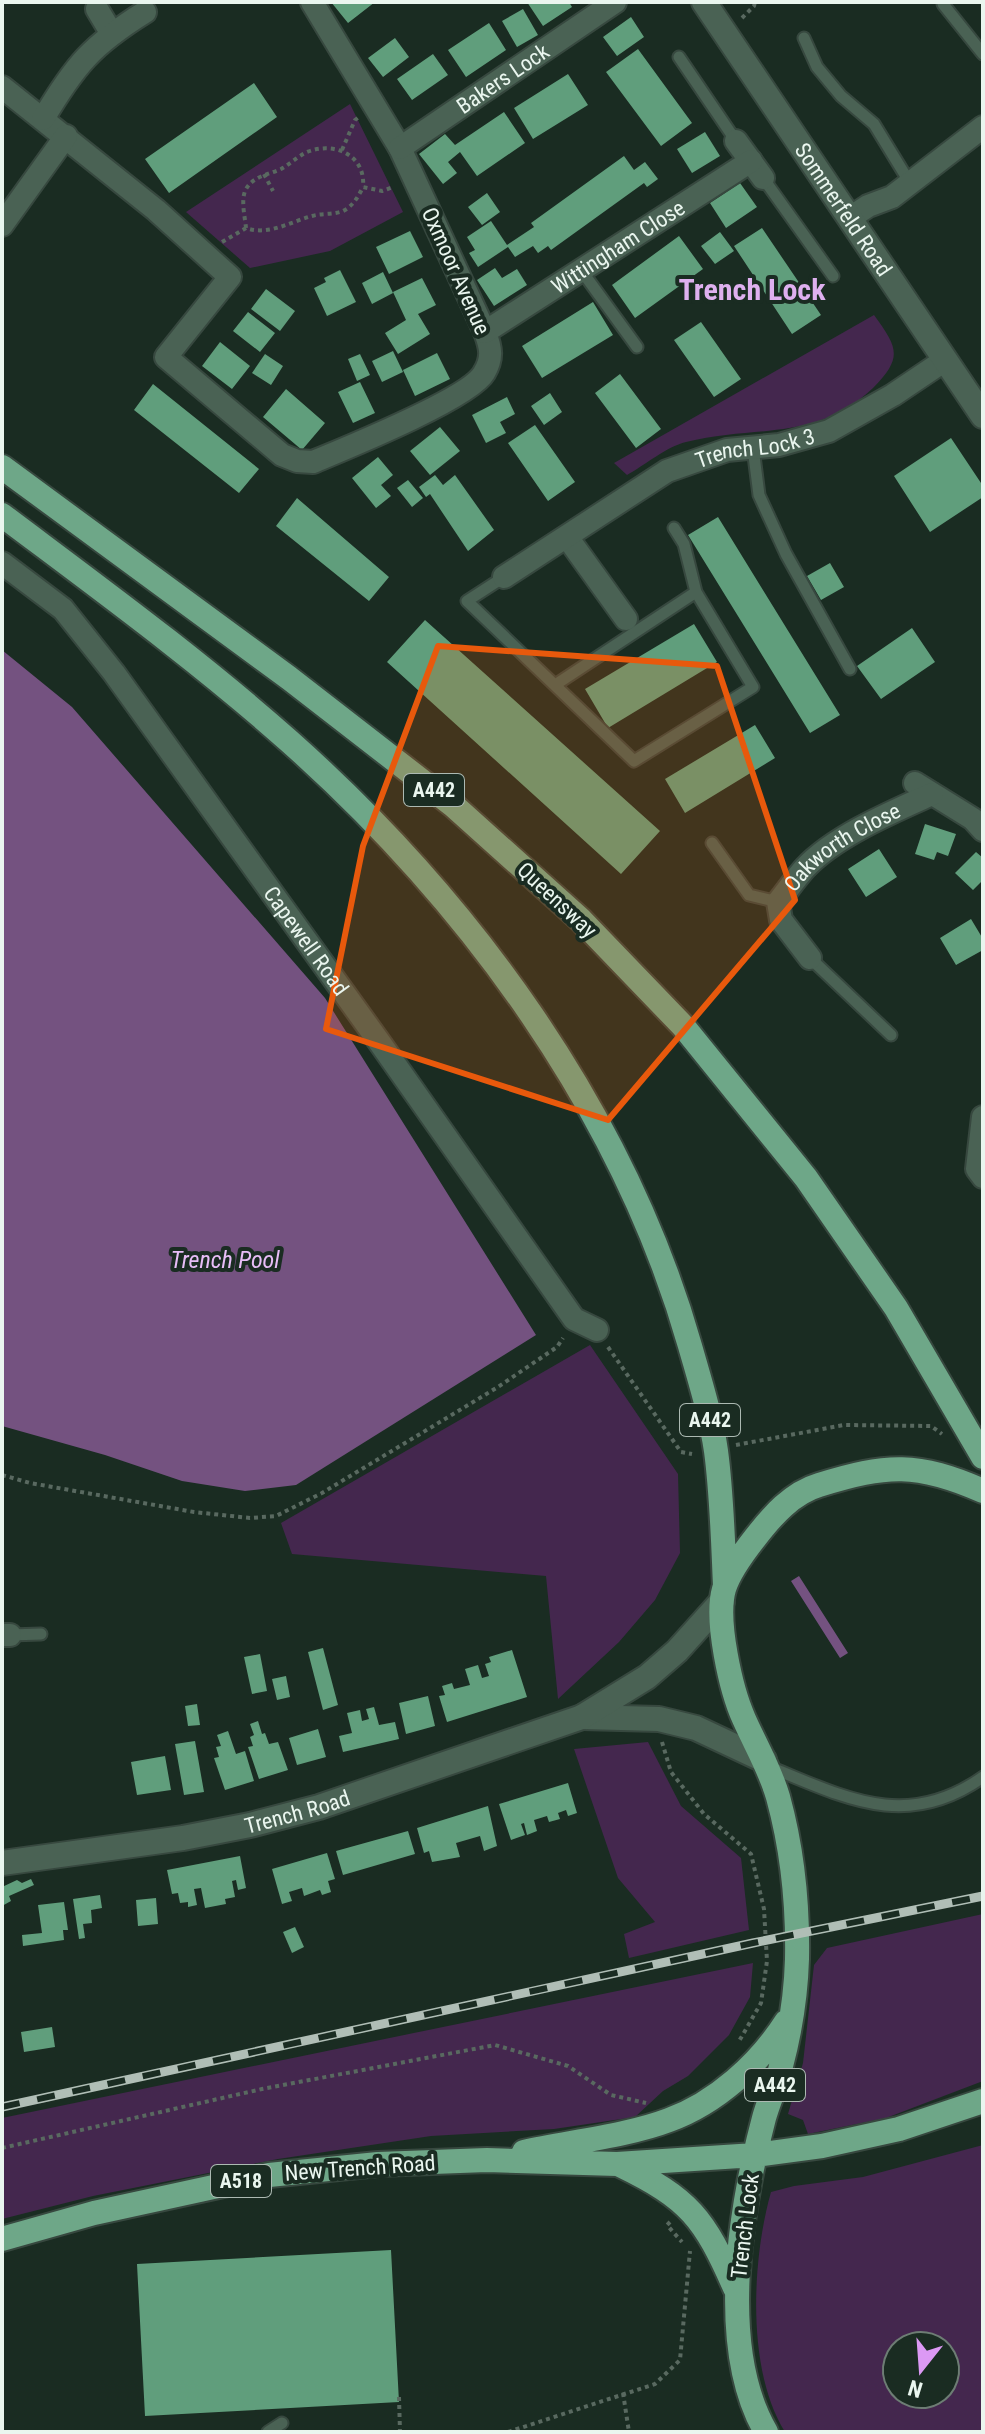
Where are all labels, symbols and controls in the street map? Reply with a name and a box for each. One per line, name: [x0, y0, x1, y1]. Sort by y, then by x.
street label: Bakers Lock: [452, 38, 554, 118]
street label: Sommerfeld Road: [790, 138, 897, 281]
street label: Wittingham Close: [547, 195, 689, 298]
street label: Oxmoor Avenue: [417, 204, 495, 338]
district label: Trench Lock: [679, 272, 826, 307]
street label: Trench Lock 3: [692, 423, 818, 473]
road number: A442: [404, 774, 464, 806]
street label: Oakworth Close: [779, 798, 904, 896]
street label: Queensway: [512, 857, 602, 943]
street label: Capewell Road: [259, 881, 354, 1000]
water label: Trench Pool: [170, 1246, 280, 1274]
road number: A442: [680, 1404, 740, 1436]
street label: Trench Road: [242, 1785, 353, 1838]
road number: A442: [745, 2069, 805, 2101]
street label: New Trench Road: [284, 2150, 436, 2186]
road number: A518: [211, 2165, 271, 2197]
street label: Trench Lock: [726, 2172, 764, 2280]
north arrow: [881, 2330, 961, 2410]
text: N: [905, 2375, 925, 2403]

